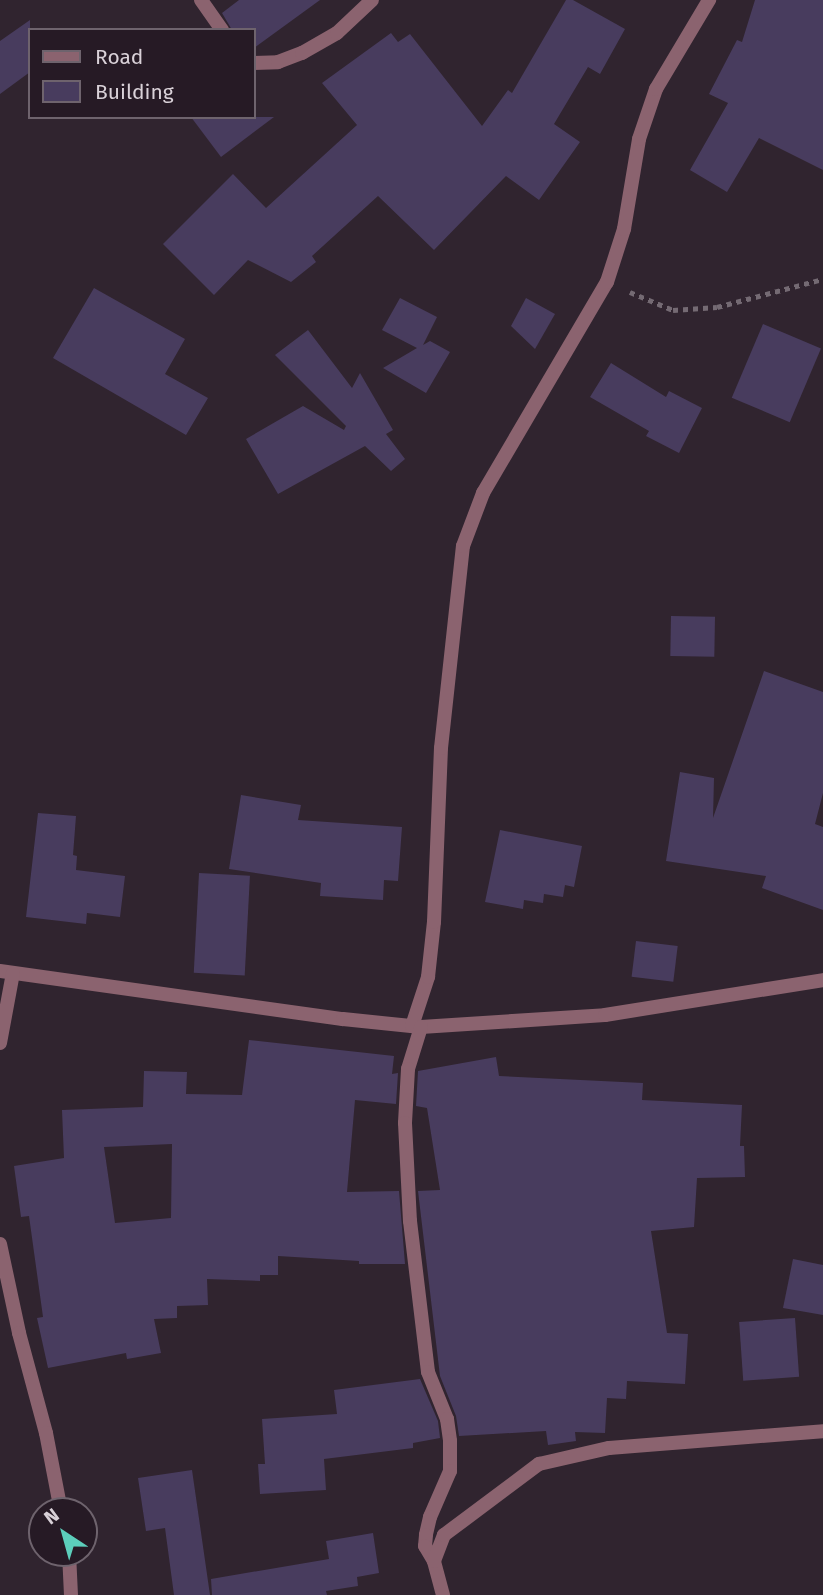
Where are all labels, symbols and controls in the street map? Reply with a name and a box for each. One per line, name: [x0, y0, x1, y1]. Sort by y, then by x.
legend: [28, 28, 256, 119]
text: Road: [95, 44, 143, 70]
text: Building: [95, 79, 174, 105]
north arrow: [28, 1497, 98, 1567]
text: N: [40, 1503, 63, 1529]

